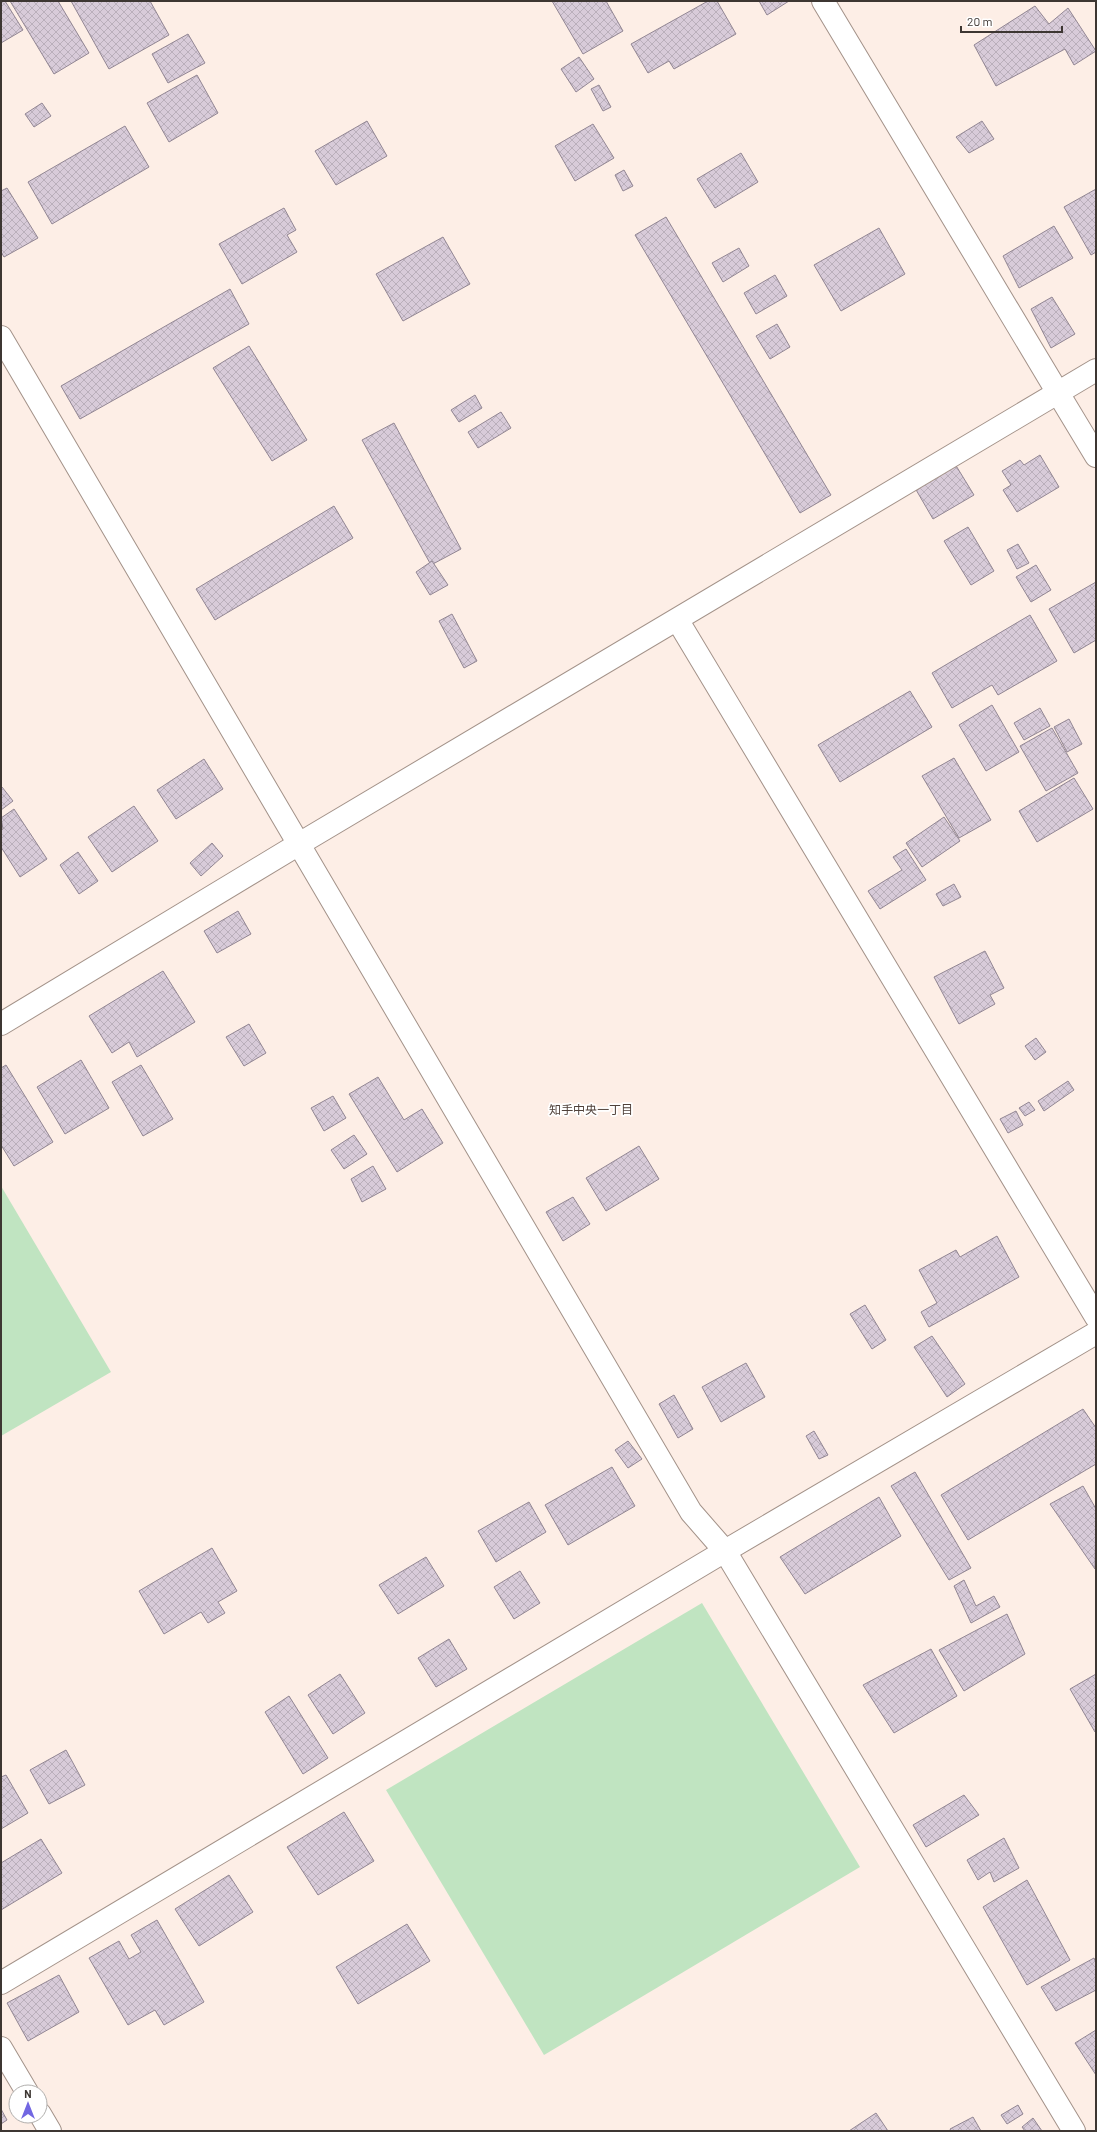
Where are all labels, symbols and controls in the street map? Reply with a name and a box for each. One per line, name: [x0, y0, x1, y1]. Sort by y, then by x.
scale bar: [961, 8, 1062, 34]
text: 20 m: [967, 14, 993, 28]
district label: 知手中央一丁目: [549, 1102, 633, 1116]
north arrow: [8, 2084, 48, 2124]
text: N: [24, 2087, 32, 2100]

